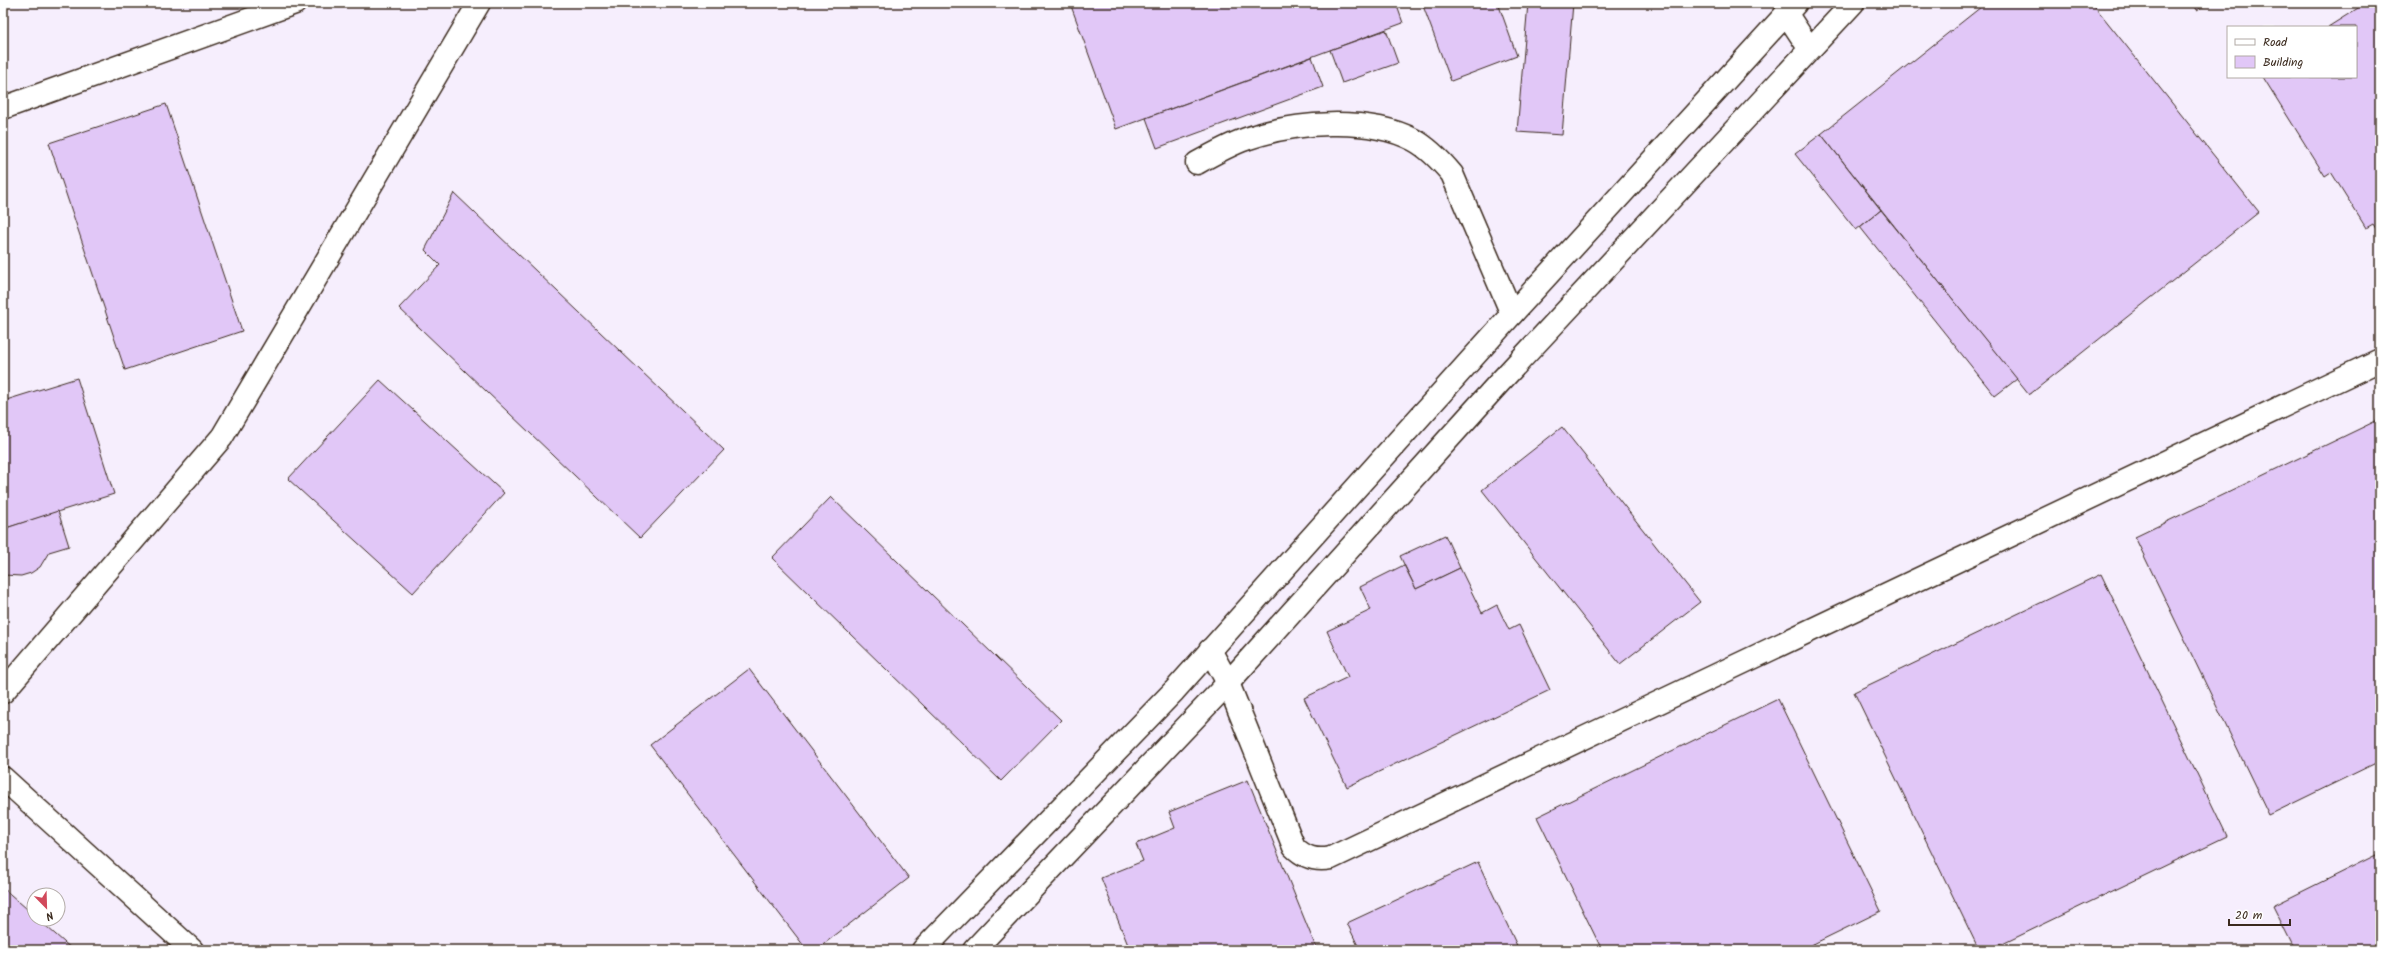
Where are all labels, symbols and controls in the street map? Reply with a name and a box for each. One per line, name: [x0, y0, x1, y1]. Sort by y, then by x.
legend: [2227, 26, 2357, 78]
text: Road: [2263, 33, 2288, 52]
text: Building: [2263, 53, 2303, 72]
north arrow: [26, 887, 66, 927]
scale bar: [2229, 901, 2290, 927]
text: N: [43, 906, 56, 925]
text: 20 m: [2235, 906, 2263, 925]

